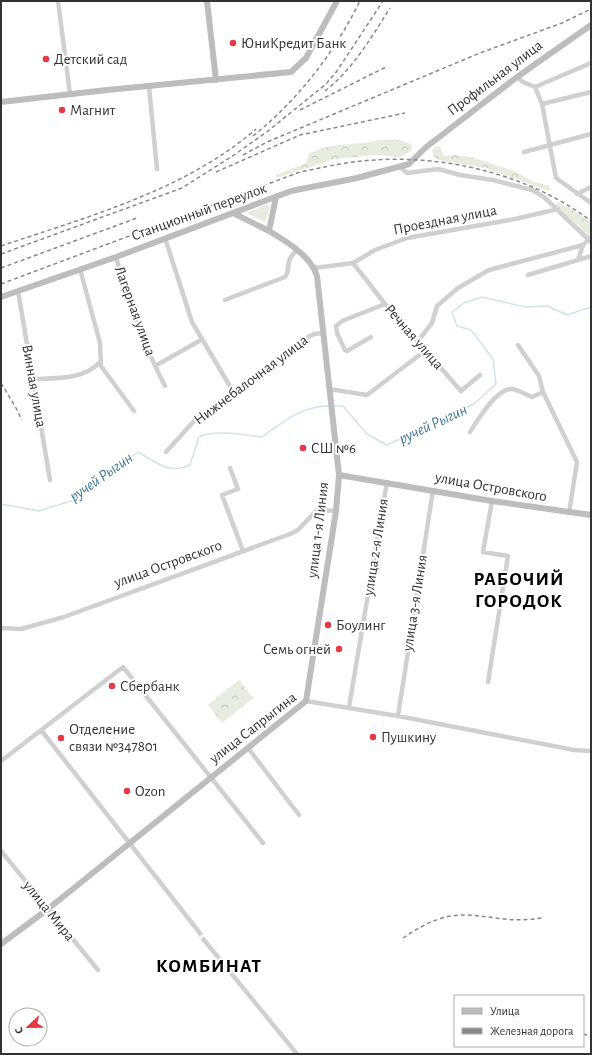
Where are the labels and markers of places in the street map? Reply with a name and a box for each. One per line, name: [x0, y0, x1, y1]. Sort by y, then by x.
place label: ЮниКредит Банк: [241, 36, 346, 51]
marker: ЮниКредит Банк: [228, 38, 238, 48]
place label: Детский сад: [54, 52, 127, 67]
marker: Детский сад: [41, 54, 51, 64]
place label: Магнит: [70, 103, 116, 118]
marker: Магнит: [57, 105, 67, 115]
place label: СШ №6: [311, 441, 356, 456]
marker: СШ №6: [298, 443, 308, 453]
place label: Боулинг: [336, 618, 386, 633]
marker: Боулинг: [323, 620, 333, 630]
place label: Семь огней: [263, 642, 331, 657]
marker: Семь огней: [334, 644, 344, 654]
place label: Сбербанк: [120, 679, 180, 694]
marker: Сбербанк: [107, 681, 117, 691]
place label: Отделение связи №347801: [69, 722, 158, 754]
place label: Пушкину: [381, 730, 437, 745]
marker: Пушкину: [368, 732, 378, 742]
marker: Отделение связи №347801: [56, 733, 66, 743]
place label: Ozon: [135, 784, 165, 799]
marker: Ozon: [122, 786, 132, 796]

